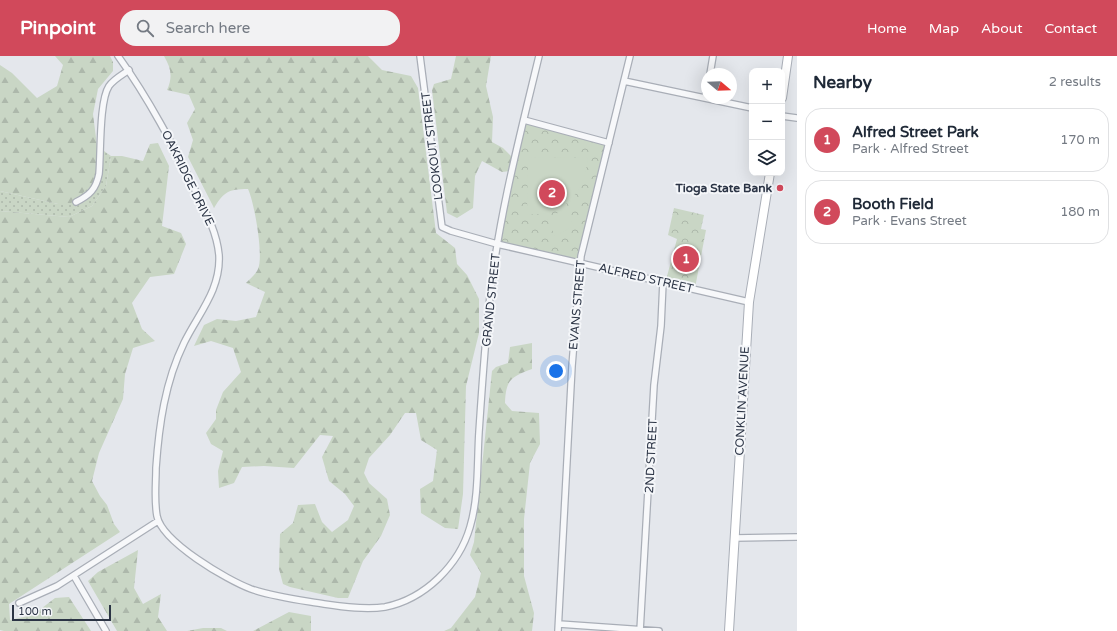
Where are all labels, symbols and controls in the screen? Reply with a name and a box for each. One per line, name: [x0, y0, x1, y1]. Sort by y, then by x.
search box: [120, 10, 400, 46]
text: Pinpoint: [20, 17, 96, 39]
icon: search: [134, 17, 156, 39]
text: Search here: [166, 19, 250, 37]
text: Home: [867, 20, 907, 37]
text: Map: [929, 20, 959, 37]
text: About: [981, 20, 1023, 37]
text: Contact: [1045, 20, 1097, 37]
north arrow: [701, 68, 737, 104]
map controls: [749, 68, 785, 176]
button: +: [749, 68, 785, 104]
text: Nearby: [813, 72, 872, 93]
text: 2 results: [1049, 74, 1101, 90]
street label: LOOKOUT STREET: [418, 90, 446, 201]
button: −: [749, 104, 785, 140]
text: Alfred Street Park: [852, 123, 979, 141]
street label: OAKRIDGE DRIVE: [159, 128, 217, 228]
text: 1: [823, 132, 831, 148]
text: 170 m: [1060, 132, 1100, 148]
button: layers: [749, 140, 785, 176]
text: Park · Alfred Street: [852, 141, 969, 157]
pin: 2: [539, 178, 565, 208]
place label: Tioga State Bank: [674, 181, 772, 196]
marker: Tioga State Bank: [775, 183, 785, 193]
text: Booth Field: [852, 195, 934, 213]
text: 2: [823, 204, 831, 220]
text: 180 m: [1060, 204, 1100, 220]
text: Park · Evans Street: [852, 213, 967, 229]
pin: 1: [673, 244, 699, 274]
street label: GRAND STREET: [479, 252, 503, 347]
street label: EVANS STREET: [566, 259, 588, 350]
street label: ALFRED STREET: [597, 260, 695, 296]
street label: CONKLIN AVENUE: [732, 346, 752, 456]
your location: [546, 361, 566, 381]
street label: 2ND STREET: [642, 418, 660, 494]
scale bar: [12, 603, 111, 622]
text: 100 m: [18, 605, 52, 618]

